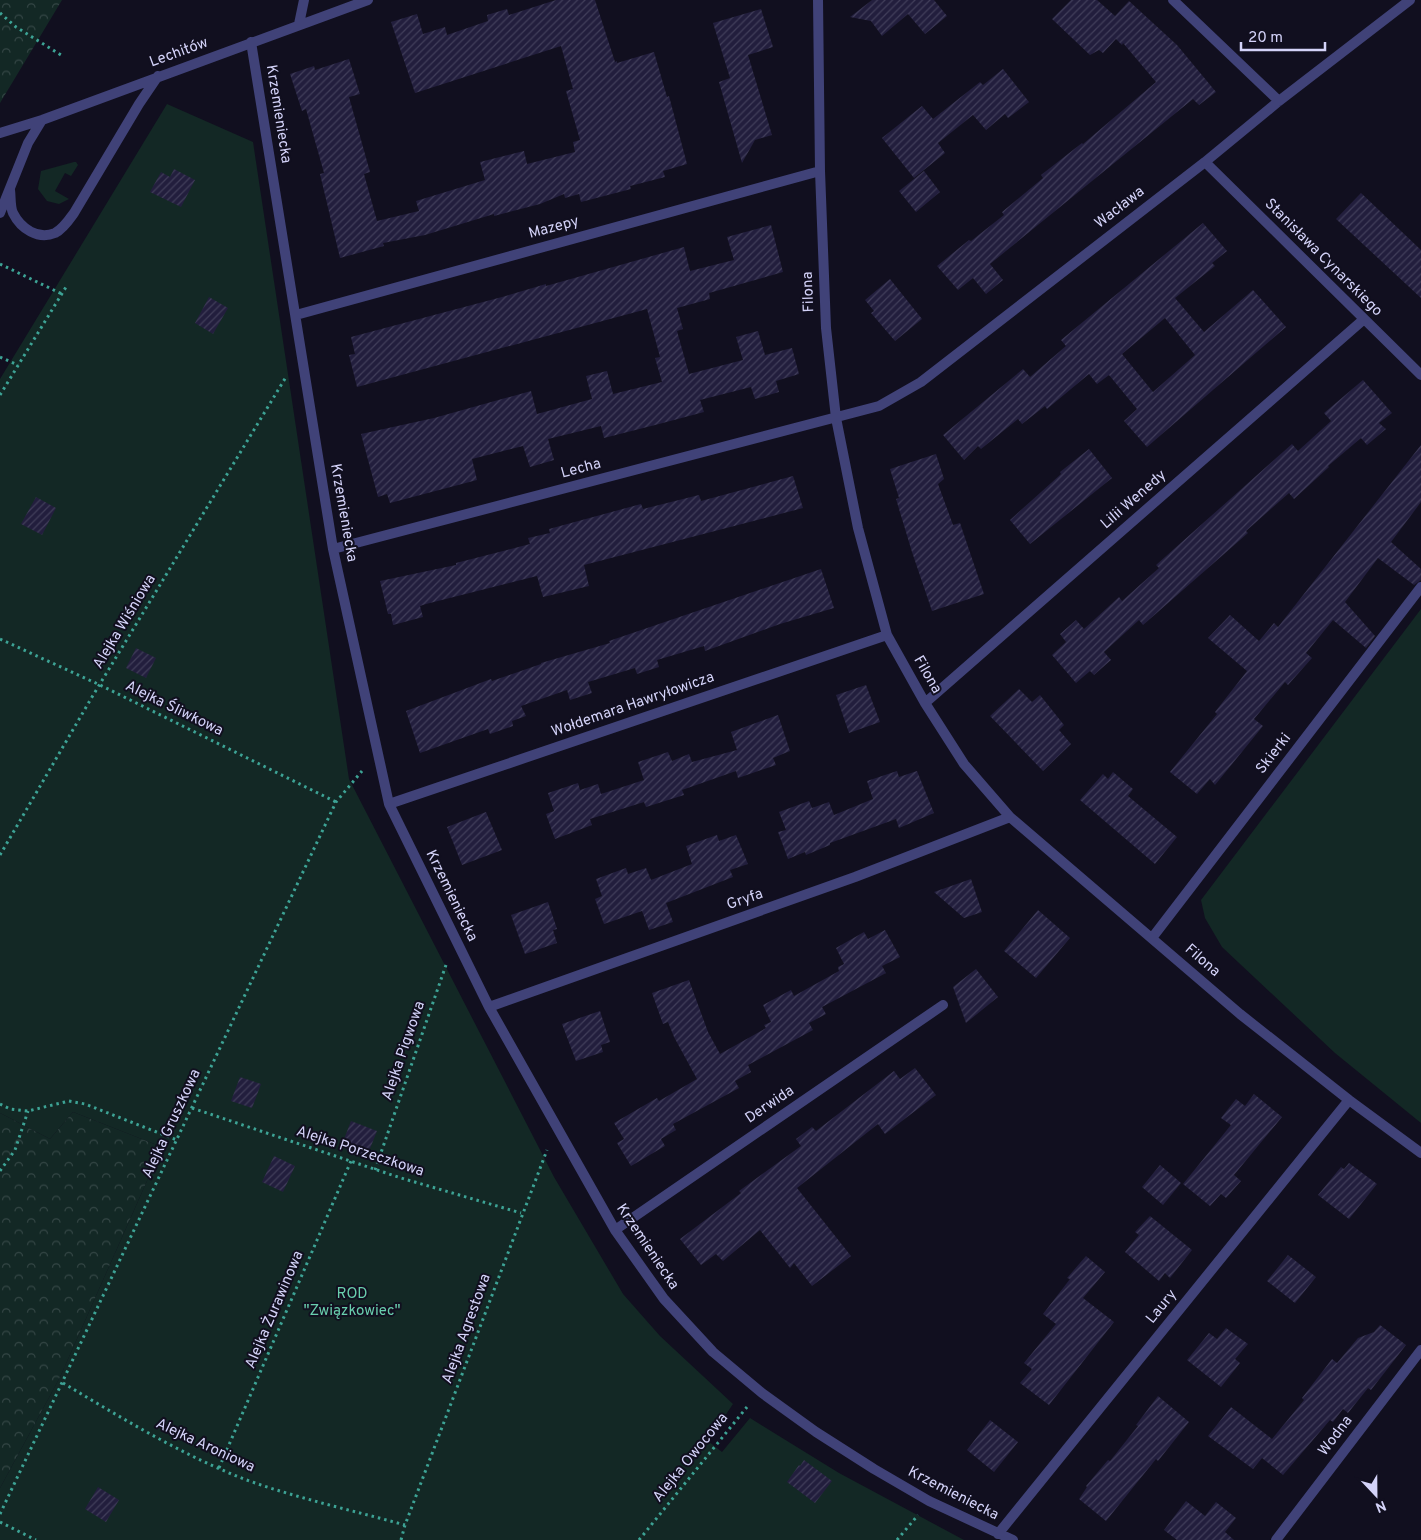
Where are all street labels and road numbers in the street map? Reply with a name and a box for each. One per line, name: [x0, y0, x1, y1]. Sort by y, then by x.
street label: Lechitów: [147, 34, 211, 72]
street label: Krzemieniecka: [261, 63, 295, 165]
street label: Wacława: [1091, 183, 1149, 233]
street label: Stanisława Cynarskiego: [1260, 195, 1386, 321]
street label: Mazepy: [527, 212, 581, 244]
street label: Filona: [799, 271, 819, 313]
street label: Lecha: [559, 455, 603, 483]
street label: Krzemieniecka: [325, 462, 361, 564]
street label: Lilii Wenedy: [1097, 466, 1171, 534]
street label: Alejka Wiśniowa: [89, 571, 161, 673]
street label: Filona: [909, 653, 945, 697]
street label: Wołdemara Hawryłowicza: [549, 668, 717, 742]
street label: Alejka Śliwkowa: [122, 675, 227, 741]
street label: Skierki: [1252, 730, 1296, 778]
street label: Krzemieniecka: [421, 847, 481, 945]
street label: Gryfa: [724, 885, 766, 915]
street label: Filona: [1180, 940, 1224, 982]
street label: Alejka Pigwowa: [378, 999, 430, 1103]
street label: Alejka Gruszkowa: [138, 1066, 206, 1182]
street label: Derwida: [742, 1082, 798, 1128]
street label: Alejka Porzeczkowa: [294, 1122, 426, 1182]
street label: Krzemieniecka: [611, 1200, 683, 1294]
street label: Alejka Żurawinowa: [241, 1248, 308, 1372]
street label: Alejka Agrestowa: [438, 1271, 496, 1387]
street label: Laury: [1142, 1286, 1182, 1328]
street label: Alejka Owocowa: [649, 1410, 733, 1506]
street label: Wodna: [1315, 1412, 1357, 1460]
street label: Alejka Aroniowa: [152, 1415, 258, 1477]
street label: Krzemieniecka: [904, 1463, 1002, 1525]

